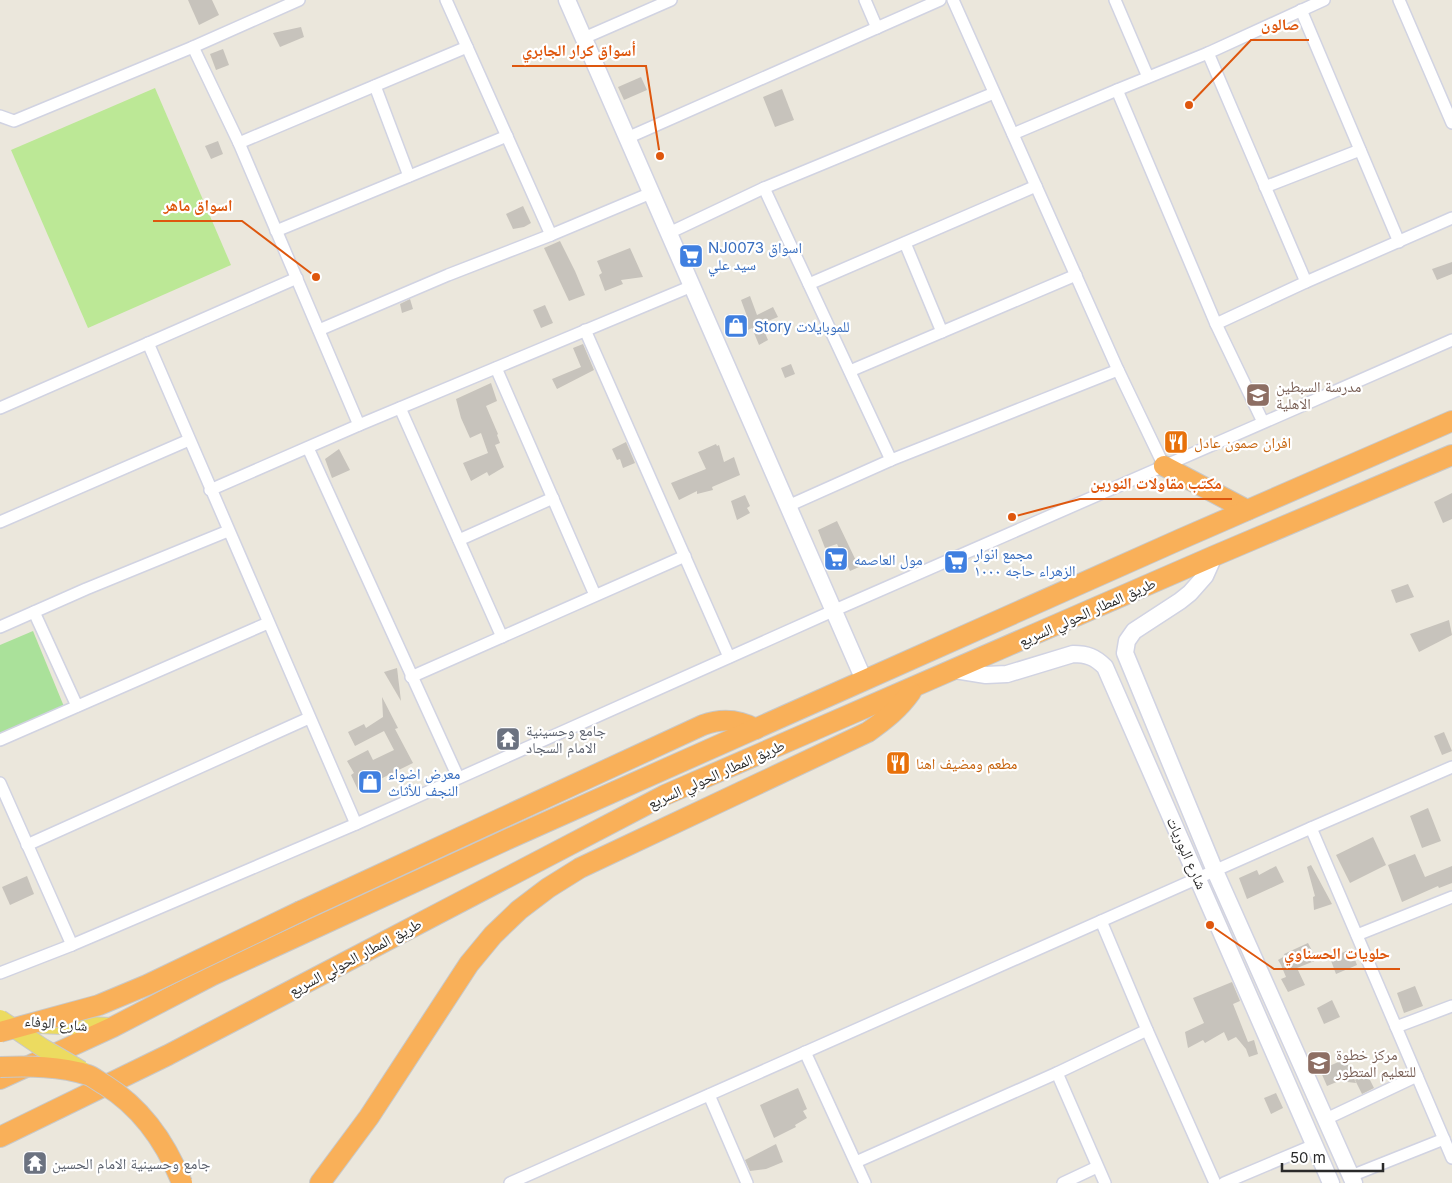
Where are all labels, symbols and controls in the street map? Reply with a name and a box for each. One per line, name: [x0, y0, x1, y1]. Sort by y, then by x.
callout: صالون: [1251, 9, 1309, 40]
text: صالون: [1261, 14, 1299, 34]
callout: أسواق كرار الجابري: [512, 35, 646, 66]
text: أسواق كرار الجابري: [522, 40, 636, 63]
callout: اسواق ماهر: [153, 190, 242, 221]
text: اسواق ماهر: [162, 195, 233, 215]
place label: NJ0073 اسواق سيد علي: [708, 238, 802, 276]
supermarket icon: NJ0073 اسواق سيد علي: [678, 243, 704, 269]
shop icon: Story للموبايلات: [723, 313, 749, 339]
place label: Story للموبايلات: [754, 317, 850, 336]
place label: مدرسة السبطين الاهلية: [1276, 377, 1361, 413]
school or university icon: مدرسة السبطين الاهلية: [1245, 382, 1271, 408]
restaurant icon: افران صمون عادل: [1163, 429, 1189, 455]
place label: افران صمون عادل: [1194, 433, 1291, 453]
callout: مكتب مقاولات النورين: [1080, 468, 1232, 499]
text: مكتب مقاولات النورين: [1090, 473, 1222, 493]
place label: مجمع انوار الزهراء حاجه ١٠٠٠: [973, 544, 1076, 580]
supermarket icon: مول العاصمه: [823, 546, 849, 572]
supermarket icon: مجمع انوار الزهراء حاجه ١٠٠٠: [943, 549, 969, 575]
place label: مول العاصمه: [854, 550, 923, 570]
street label: طريق المطار الحولي السريع: [1016, 573, 1160, 653]
place label: جامع وحسينية الامام السجاد: [526, 721, 606, 758]
temple icon: جامع وحسينية الامام السجاد: [495, 726, 521, 752]
street label: طريق المطار الحولي السريع: [645, 735, 789, 815]
restaurant icon: مطعم ومضيف اهنا: [885, 750, 911, 776]
place label: مطعم ومضيف اهنا: [916, 754, 1018, 774]
place label: معرض اضواء النجف للأثاث: [388, 764, 460, 800]
shop icon: معرض اضواء النجف للأثاث: [357, 769, 383, 795]
street label: شارع البوريات: [1162, 814, 1211, 893]
street label: طريق المطار الحولي السريع: [285, 914, 426, 1003]
callout: حلويات الحسناوي: [1274, 938, 1400, 969]
text: حلويات الحسناوي: [1284, 943, 1390, 966]
street label: شارع الوفاء: [24, 1011, 88, 1036]
place label: مركز خطوة للتعليم المتطور: [1335, 1045, 1416, 1082]
school or university icon: مركز خطوة للتعليم المتطور: [1306, 1050, 1332, 1076]
scale bar: [1282, 1140, 1383, 1172]
text: 50 m: [1290, 1148, 1326, 1167]
temple icon: جامع وحسينية الامام الحسين: [22, 1150, 48, 1176]
place label: جامع وحسينية الامام الحسين: [52, 1154, 211, 1174]

